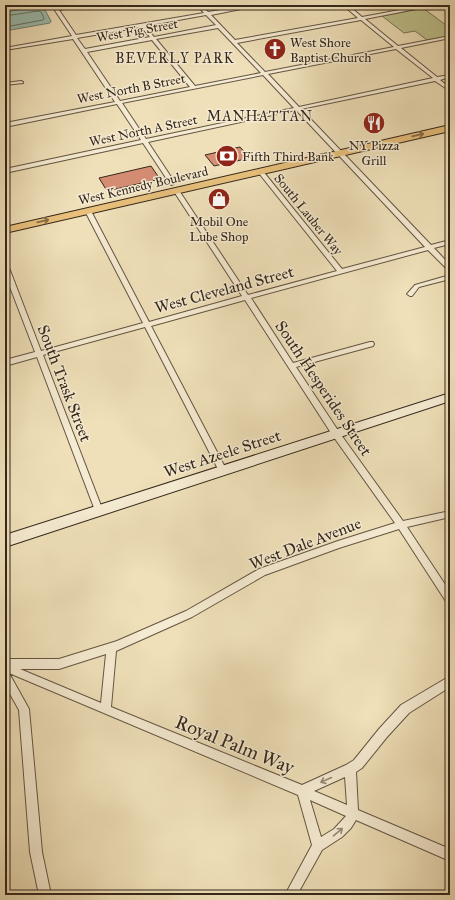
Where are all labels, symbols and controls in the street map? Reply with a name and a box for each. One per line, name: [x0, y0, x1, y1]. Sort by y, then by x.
street label: West Fig Street: [95, 16, 180, 46]
place label: West Shore Baptist Church: [290, 35, 372, 66]
church icon: West Shore Baptist Church: [262, 36, 288, 62]
district label: BEVERLY PARK: [115, 50, 235, 67]
street label: West North B Street: [76, 71, 187, 107]
district label: MANHATTAN: [207, 108, 313, 125]
restaurant icon: NY Pizza Grill: [361, 110, 387, 136]
street label: West North A Street: [88, 112, 199, 150]
one-way arrow: [411, 131, 424, 138]
place label: NY Pizza Grill: [349, 138, 400, 169]
bank icon: Fifth Third Bank: [214, 143, 240, 169]
place label: Fifth Third Bank: [242, 149, 335, 165]
street label: West Kennedy Boulevard: [77, 163, 210, 209]
street label: South Lauber Way: [270, 171, 347, 259]
shop icon: Mobil One Lube Shop: [206, 186, 232, 212]
place label: Mobil One Lube Shop: [190, 214, 249, 245]
one-way arrow: [36, 217, 49, 224]
street label: West Cleveland Street: [153, 262, 296, 317]
street label: South Hesperides Street: [271, 317, 376, 460]
street label: South Trask Street: [34, 322, 96, 445]
street label: West Azeele Street: [161, 426, 283, 481]
street label: West Dale Avenue: [247, 513, 364, 573]
street label: Royal Palm Way: [172, 710, 299, 779]
one-way arrow: [320, 777, 332, 784]
one-way arrow: [332, 828, 343, 837]

